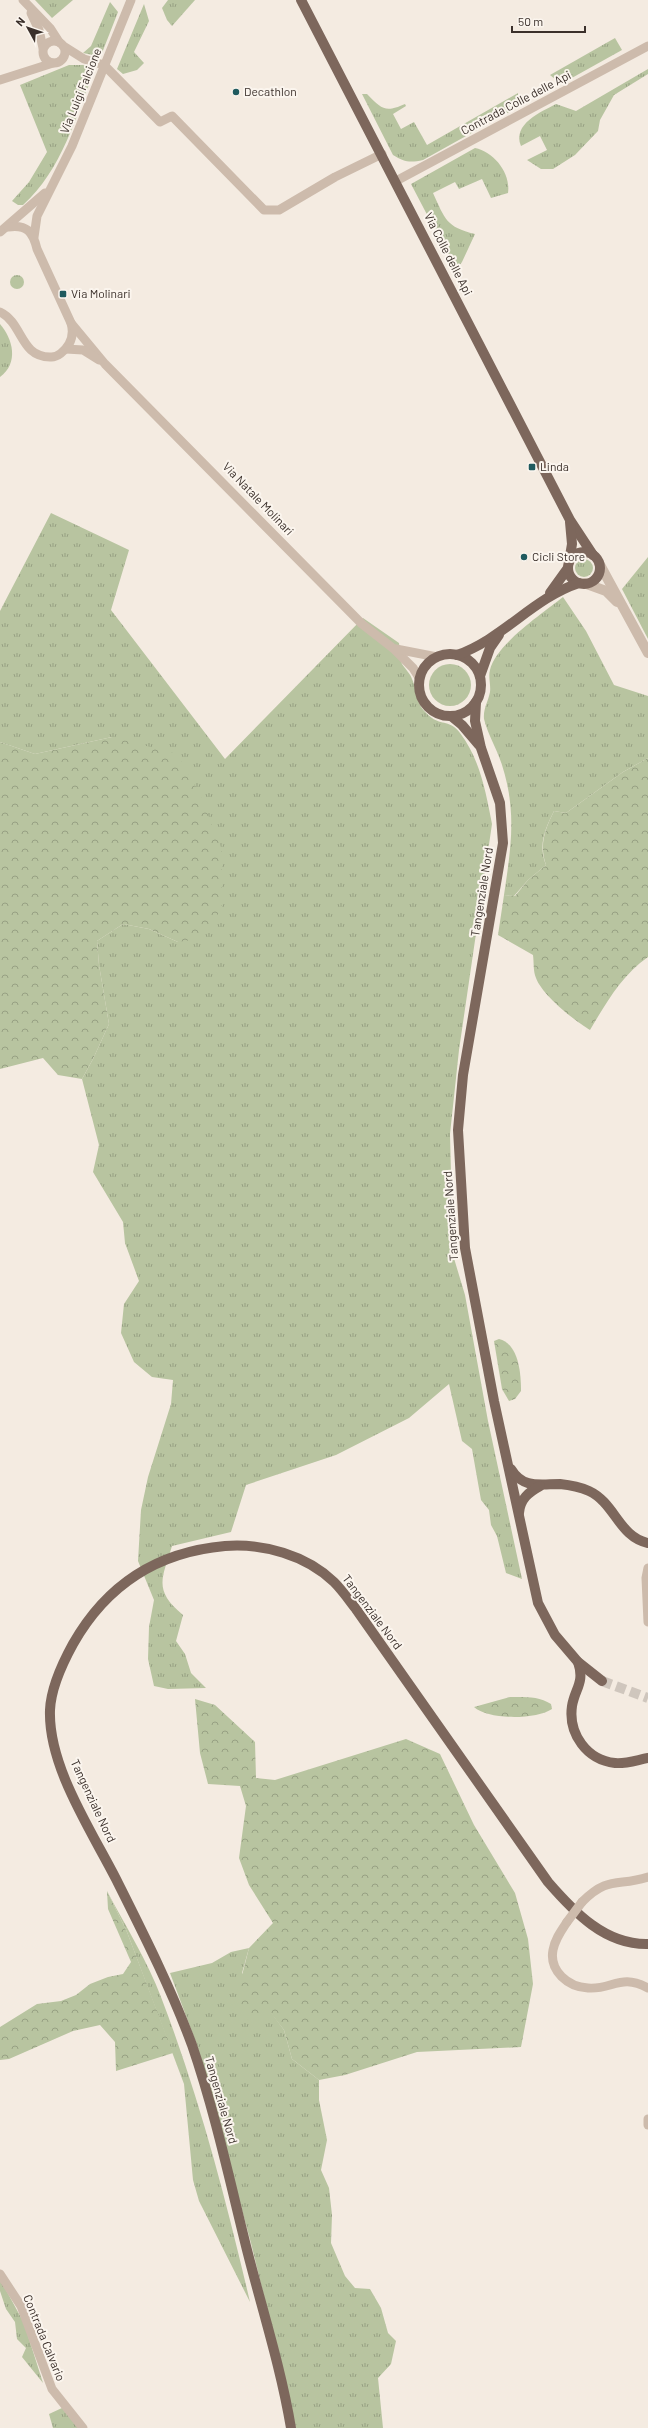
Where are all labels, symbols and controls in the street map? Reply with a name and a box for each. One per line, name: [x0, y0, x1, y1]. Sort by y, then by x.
north arrow: [8, 8, 48, 48]
scale bar: [512, 8, 585, 34]
text: N: [13, 14, 27, 28]
text: 50 m: [518, 14, 543, 28]
street label: Via Luigi Falcione: [57, 46, 104, 135]
street label: Contrada Colle delle Api: [458, 67, 573, 137]
place label: Decathlon: [244, 84, 297, 98]
marker: Decathlon: [231, 87, 241, 97]
street label: Via Colle delle Api: [422, 210, 476, 297]
place label: Via Molinari: [71, 286, 131, 300]
marker: Via Molinari: [58, 289, 68, 299]
street label: Via Natale Molinari: [220, 459, 297, 538]
place label: Linda: [540, 459, 569, 473]
marker: Linda: [527, 462, 537, 472]
place label: Cicli Store: [532, 549, 585, 563]
marker: Cicli Store: [519, 552, 529, 562]
street label: Tangenziale Nord: [467, 846, 495, 937]
street label: Tangenziale Nord: [440, 1171, 460, 1262]
street label: Tangenziale Nord: [340, 1571, 406, 1652]
street label: Tangenziale Nord: [69, 1757, 119, 1844]
street label: Tangenziale Nord: [203, 2054, 241, 2145]
street label: Contrada Calvario: [21, 2292, 69, 2383]

